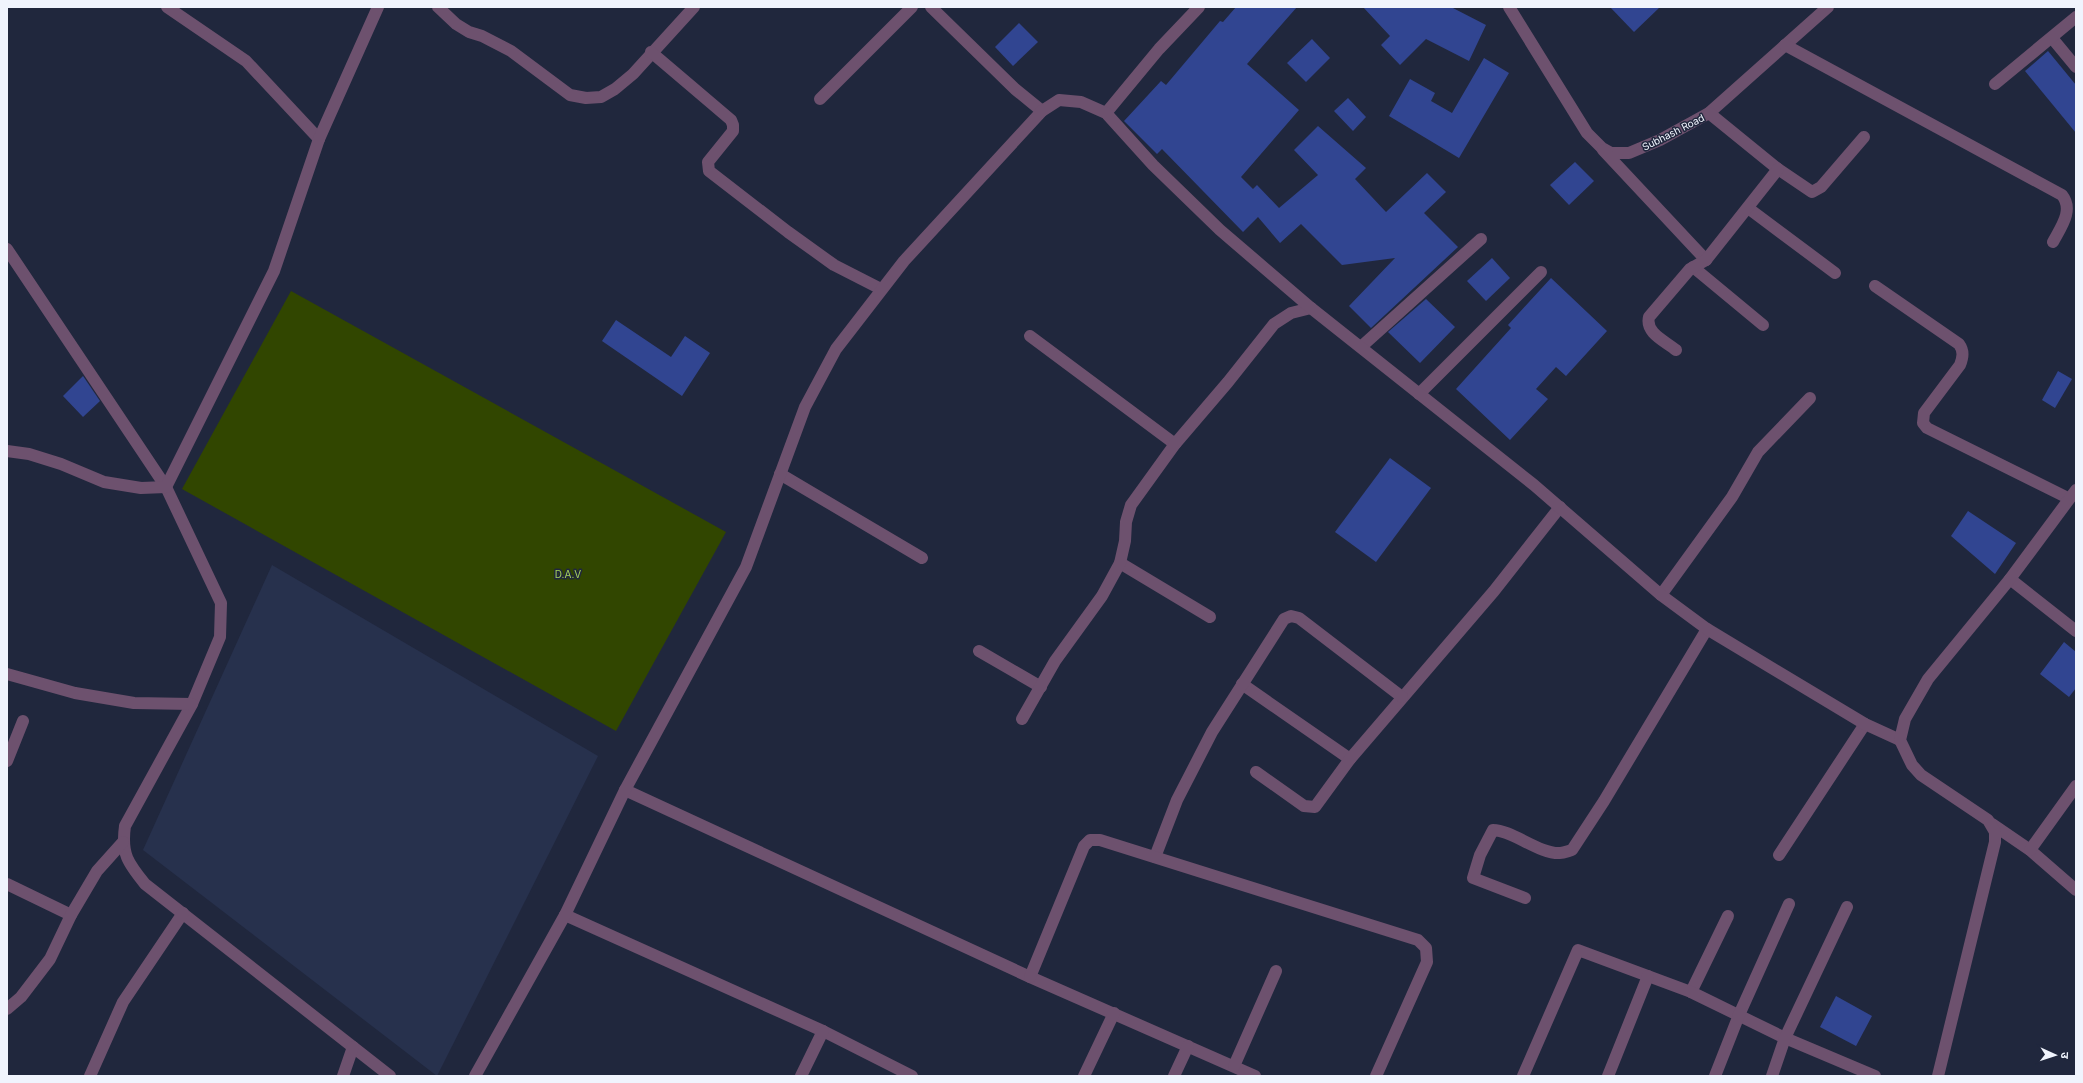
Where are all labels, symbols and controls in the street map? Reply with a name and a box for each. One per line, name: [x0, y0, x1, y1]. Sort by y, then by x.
street label: Subhash Road: [1640, 111, 1706, 153]
park label: D.A.V: [555, 568, 581, 580]
north arrow: [2035, 1035, 2075, 1075]
text: उ: [2058, 1052, 2072, 1060]

